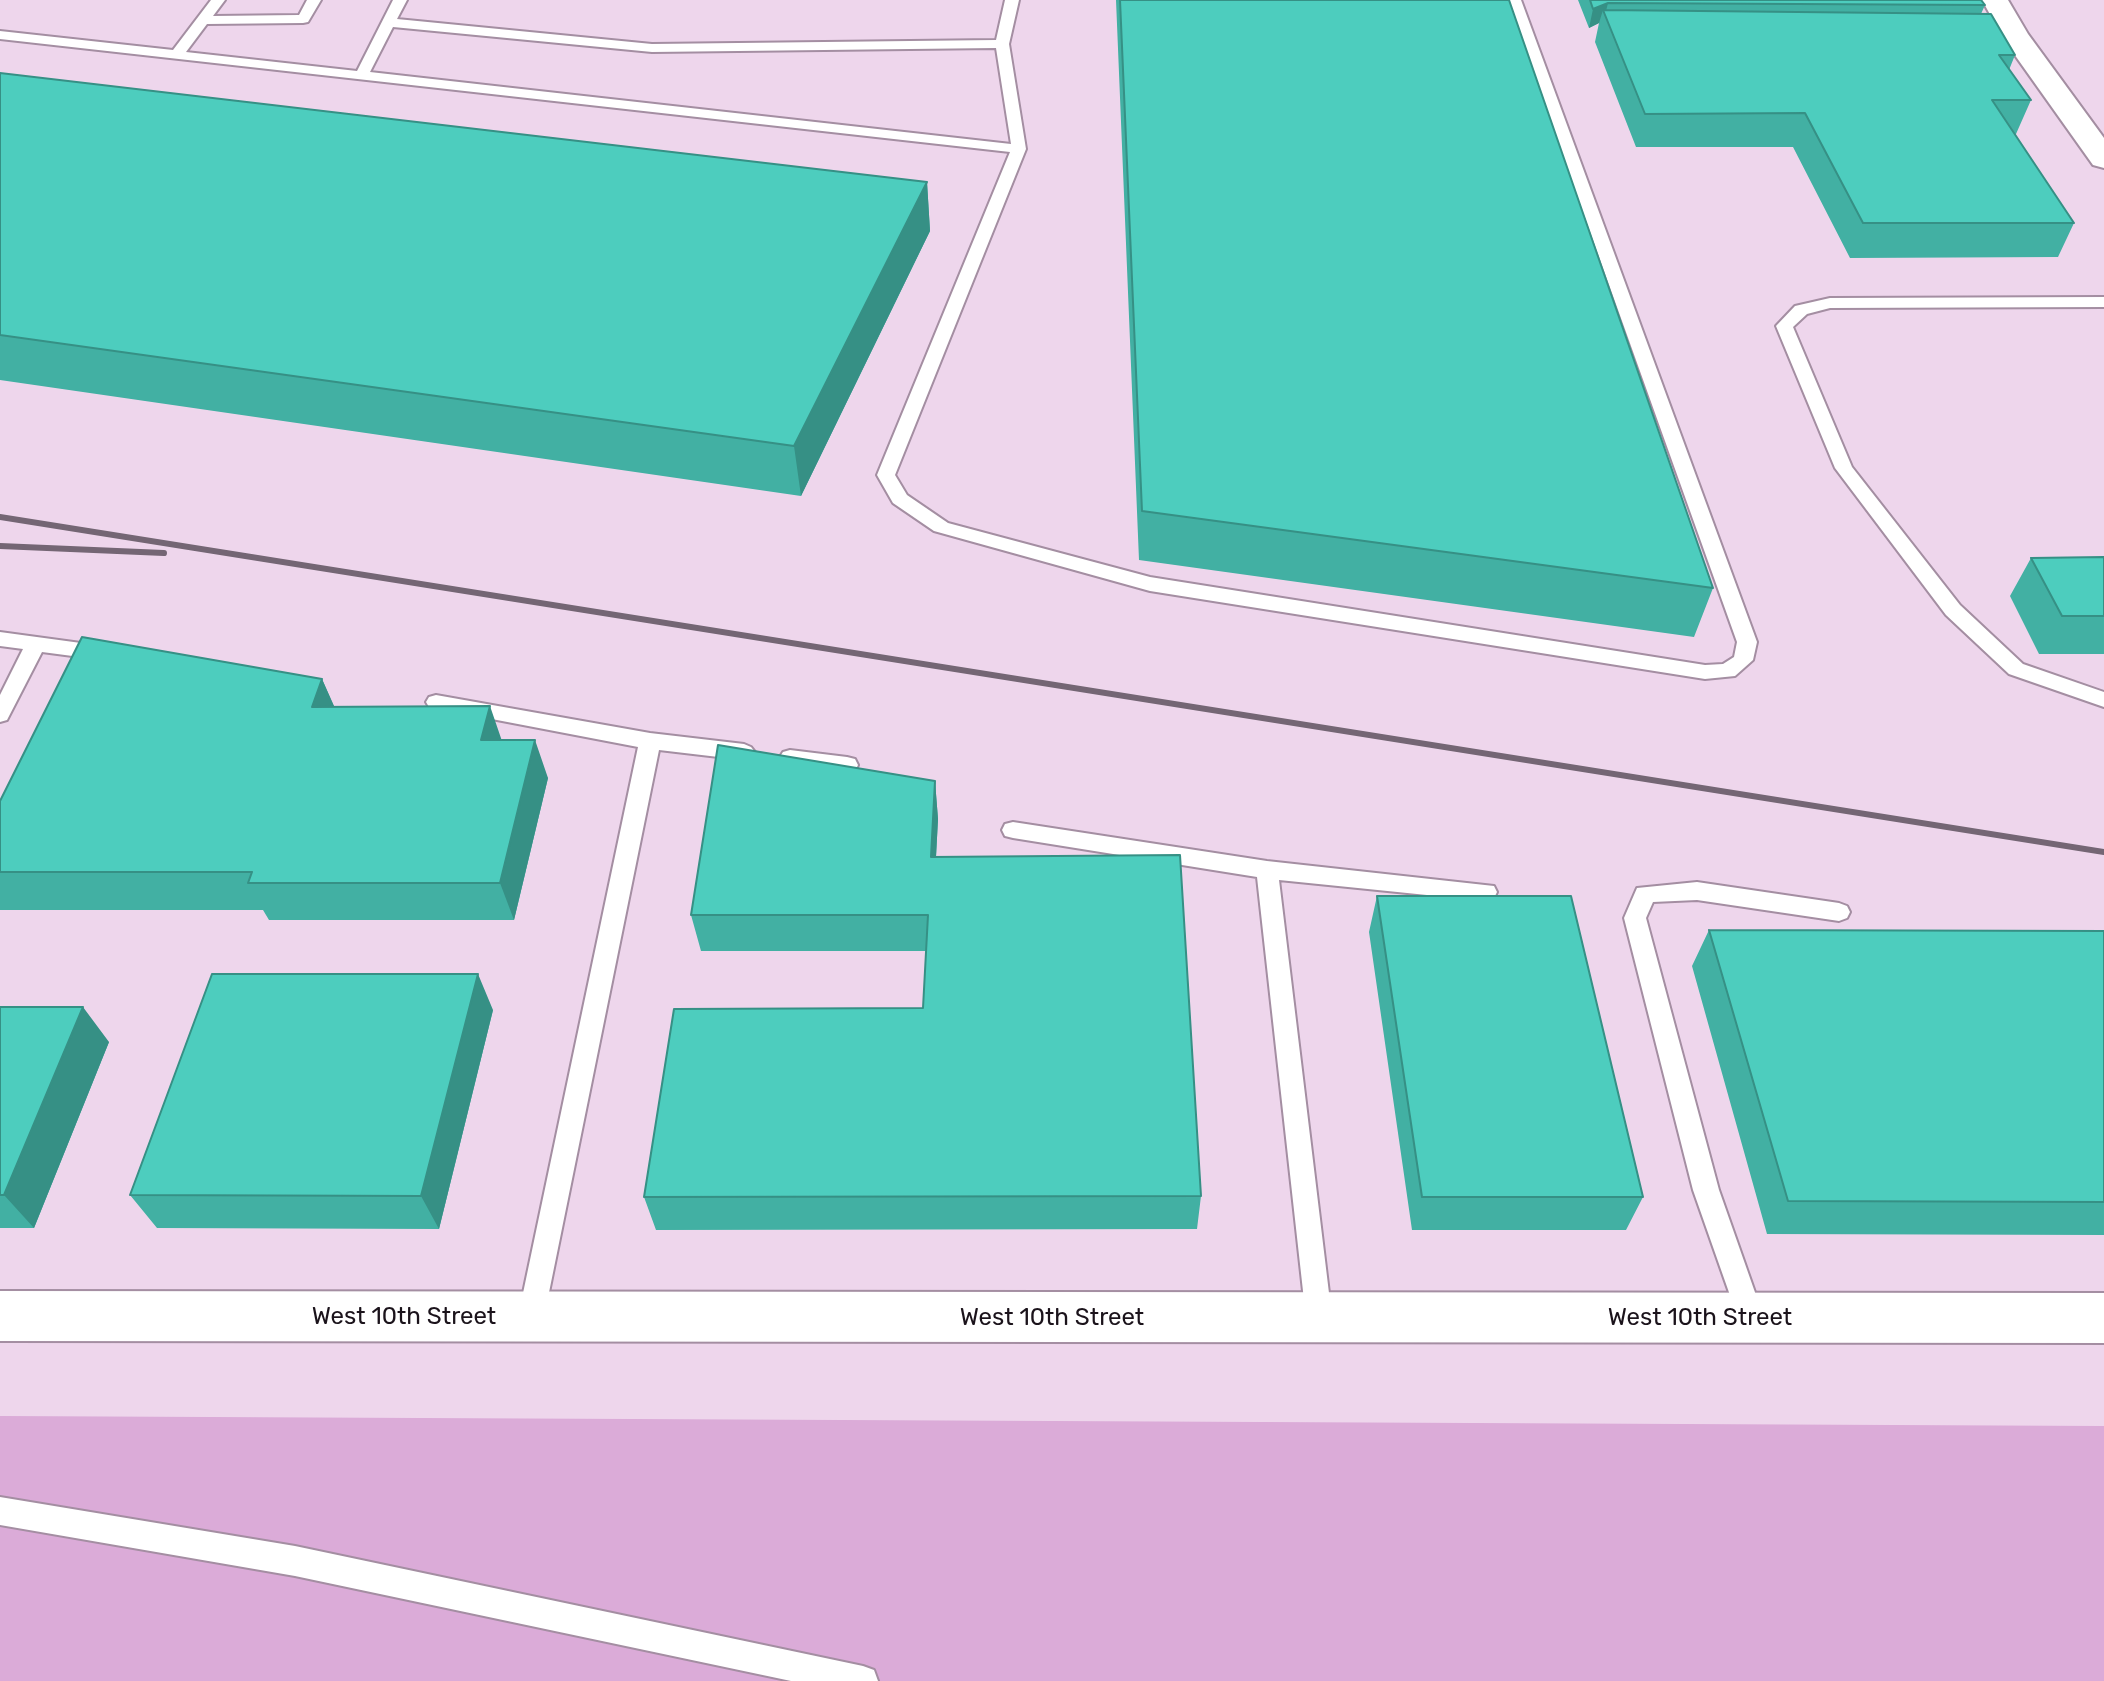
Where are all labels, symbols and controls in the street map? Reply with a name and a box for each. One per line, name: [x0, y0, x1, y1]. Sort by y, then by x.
street label: West 10th Street: [312, 1303, 496, 1331]
street label: West 10th Street: [960, 1304, 1144, 1332]
street label: West 10th Street: [1608, 1304, 1792, 1332]

